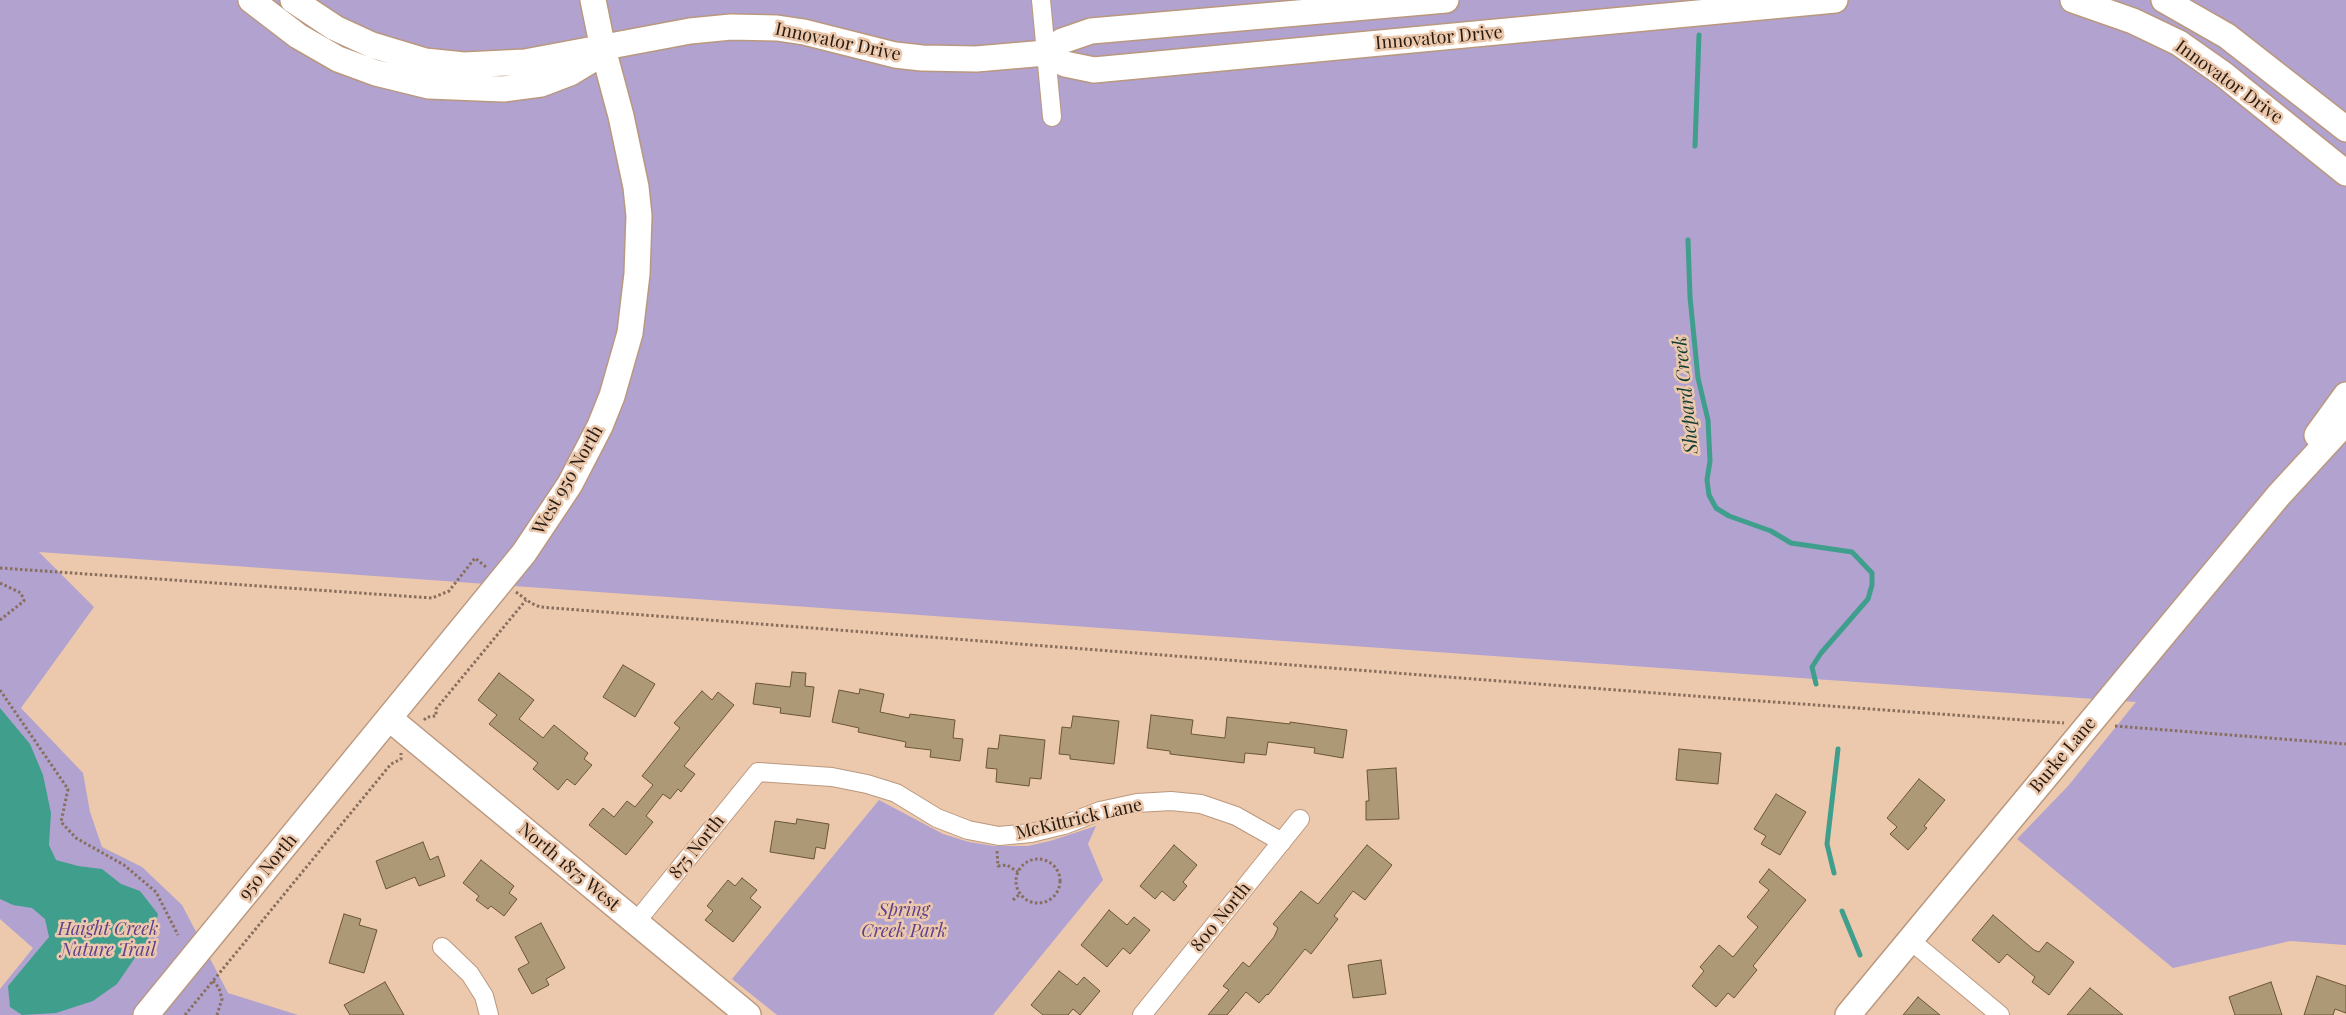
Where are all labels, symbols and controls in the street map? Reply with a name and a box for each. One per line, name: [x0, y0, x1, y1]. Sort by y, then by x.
street label: Innovator Drive: [773, 18, 903, 66]
street label: Innovator Drive: [1374, 22, 1504, 54]
street label: Innovator Drive: [2171, 36, 2287, 128]
water label: Shepard Creek: [1668, 335, 1704, 455]
street label: West 950 North: [528, 422, 608, 538]
street label: Burke Lane: [2025, 713, 2101, 797]
street label: McKittrick Lane: [1014, 794, 1144, 844]
street label: 875 North: [665, 811, 729, 883]
street label: North 1875 West: [514, 818, 624, 916]
street label: 950 North: [234, 830, 302, 904]
street label: 800 North: [1187, 878, 1255, 956]
park label: Spring Creek Park: [861, 899, 947, 942]
park label: Haight Creek Nature Trail: [58, 918, 158, 961]

